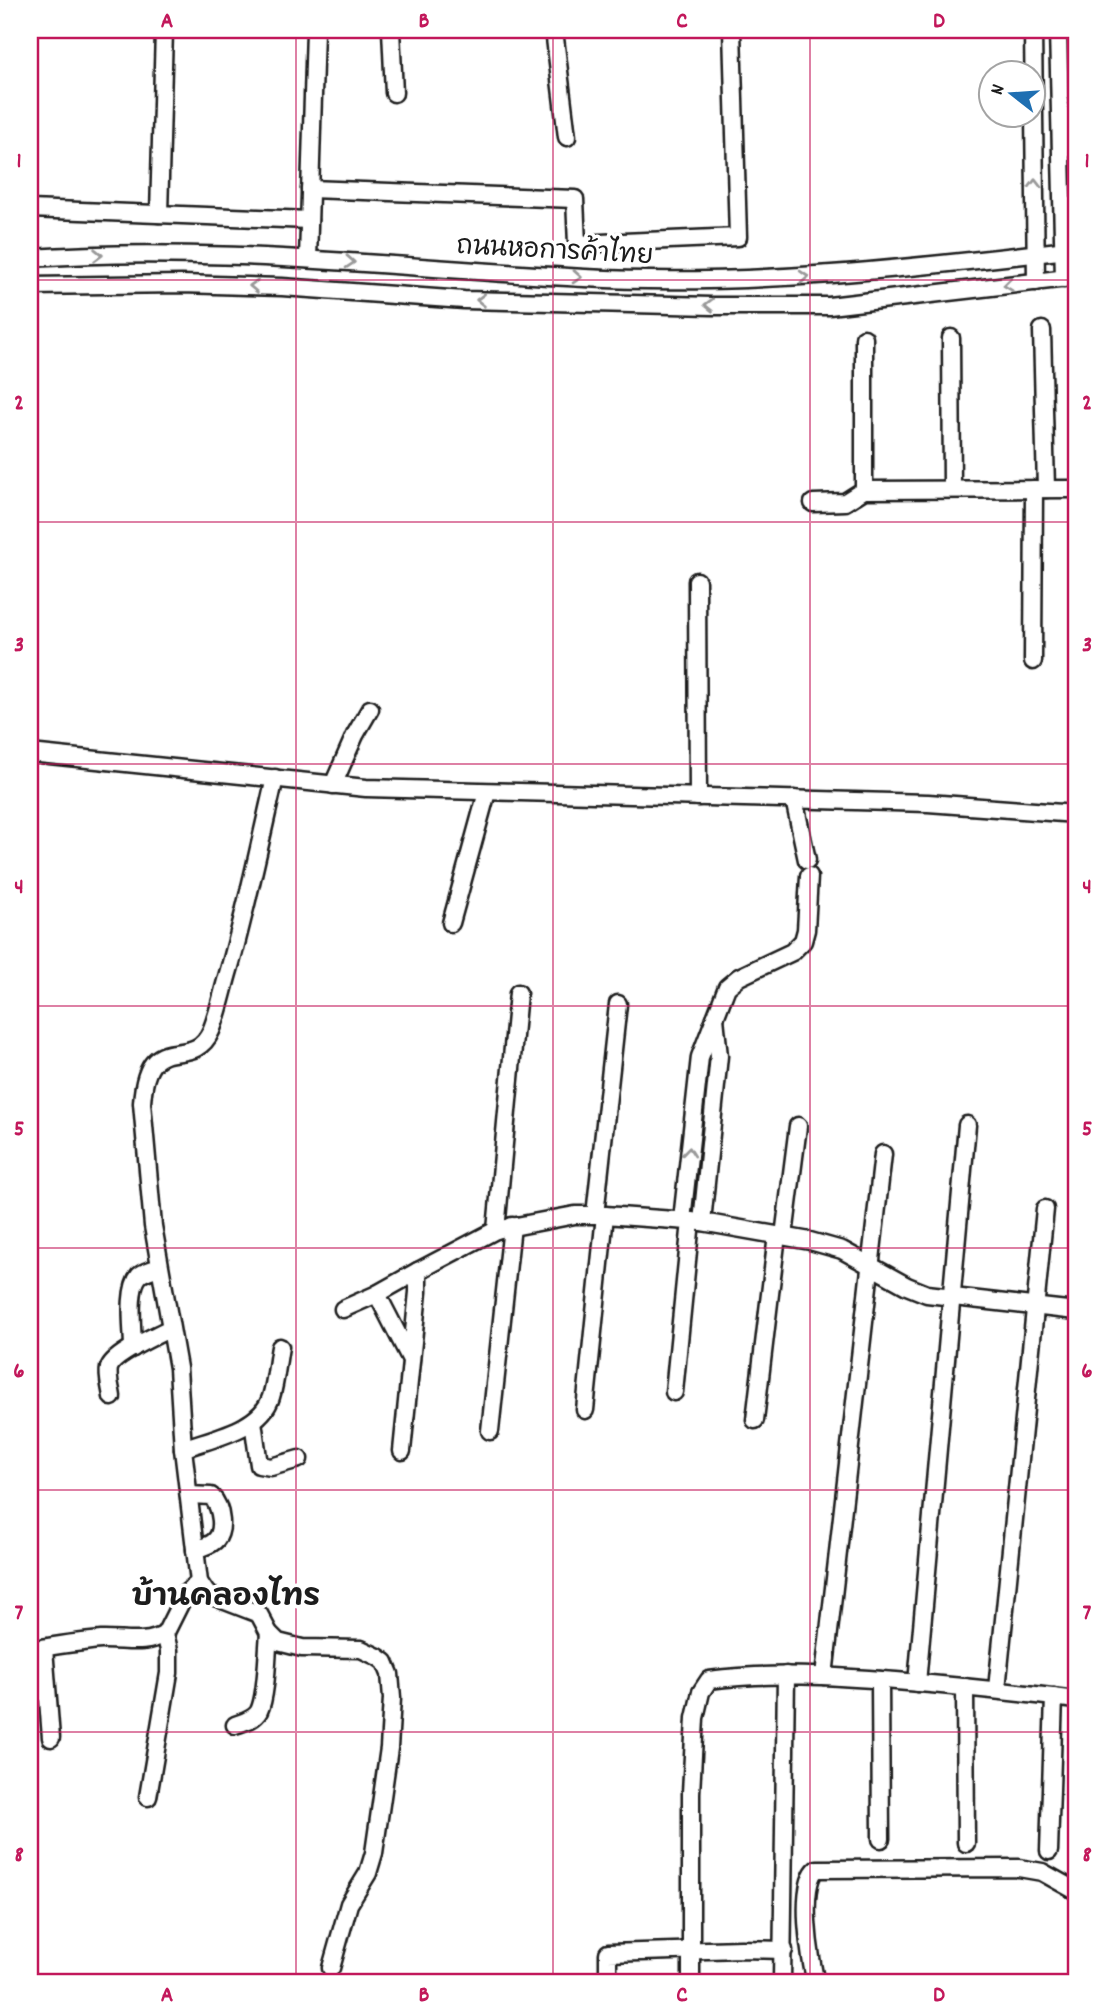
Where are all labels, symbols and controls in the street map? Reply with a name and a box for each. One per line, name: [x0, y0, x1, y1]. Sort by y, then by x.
text: A: [161, 6, 173, 39]
text: B: [419, 6, 430, 39]
text: C: [676, 6, 688, 39]
text: D: [933, 6, 945, 39]
north arrow: [976, 60, 1046, 130]
text: N: [985, 82, 1013, 98]
text: 1: [16, 146, 22, 179]
text: 1: [1084, 146, 1090, 179]
one-way arrow: [1027, 179, 1043, 189]
street label: ถนนหอการค้าไทย: [455, 228, 654, 276]
one-way arrow: [93, 247, 104, 263]
one-way arrow: [344, 254, 355, 269]
one-way arrow: [571, 269, 582, 284]
one-way arrow: [799, 269, 810, 284]
one-way arrow: [1003, 277, 1014, 292]
one-way arrow: [248, 279, 259, 294]
one-way arrow: [475, 292, 486, 308]
one-way arrow: [703, 298, 714, 313]
text: 2: [14, 388, 24, 421]
text: 2: [1082, 388, 1092, 421]
text: 3: [14, 630, 24, 663]
text: 3: [1082, 630, 1092, 663]
text: 4: [14, 872, 24, 905]
text: 4: [1082, 872, 1092, 905]
text: 5: [14, 1114, 24, 1147]
text: 5: [1082, 1114, 1092, 1147]
one-way arrow: [681, 1146, 696, 1158]
text: 6: [13, 1356, 25, 1389]
text: 6: [1081, 1356, 1093, 1389]
district label: บ้านคลองไทร: [132, 1575, 320, 1621]
text: 7: [15, 1598, 24, 1631]
text: 7: [1083, 1598, 1092, 1631]
text: 8: [14, 1840, 24, 1873]
text: 8: [1082, 1840, 1092, 1873]
text: A: [161, 1980, 173, 2012]
text: B: [419, 1980, 430, 2012]
text: C: [676, 1980, 688, 2012]
text: D: [933, 1980, 945, 2012]

